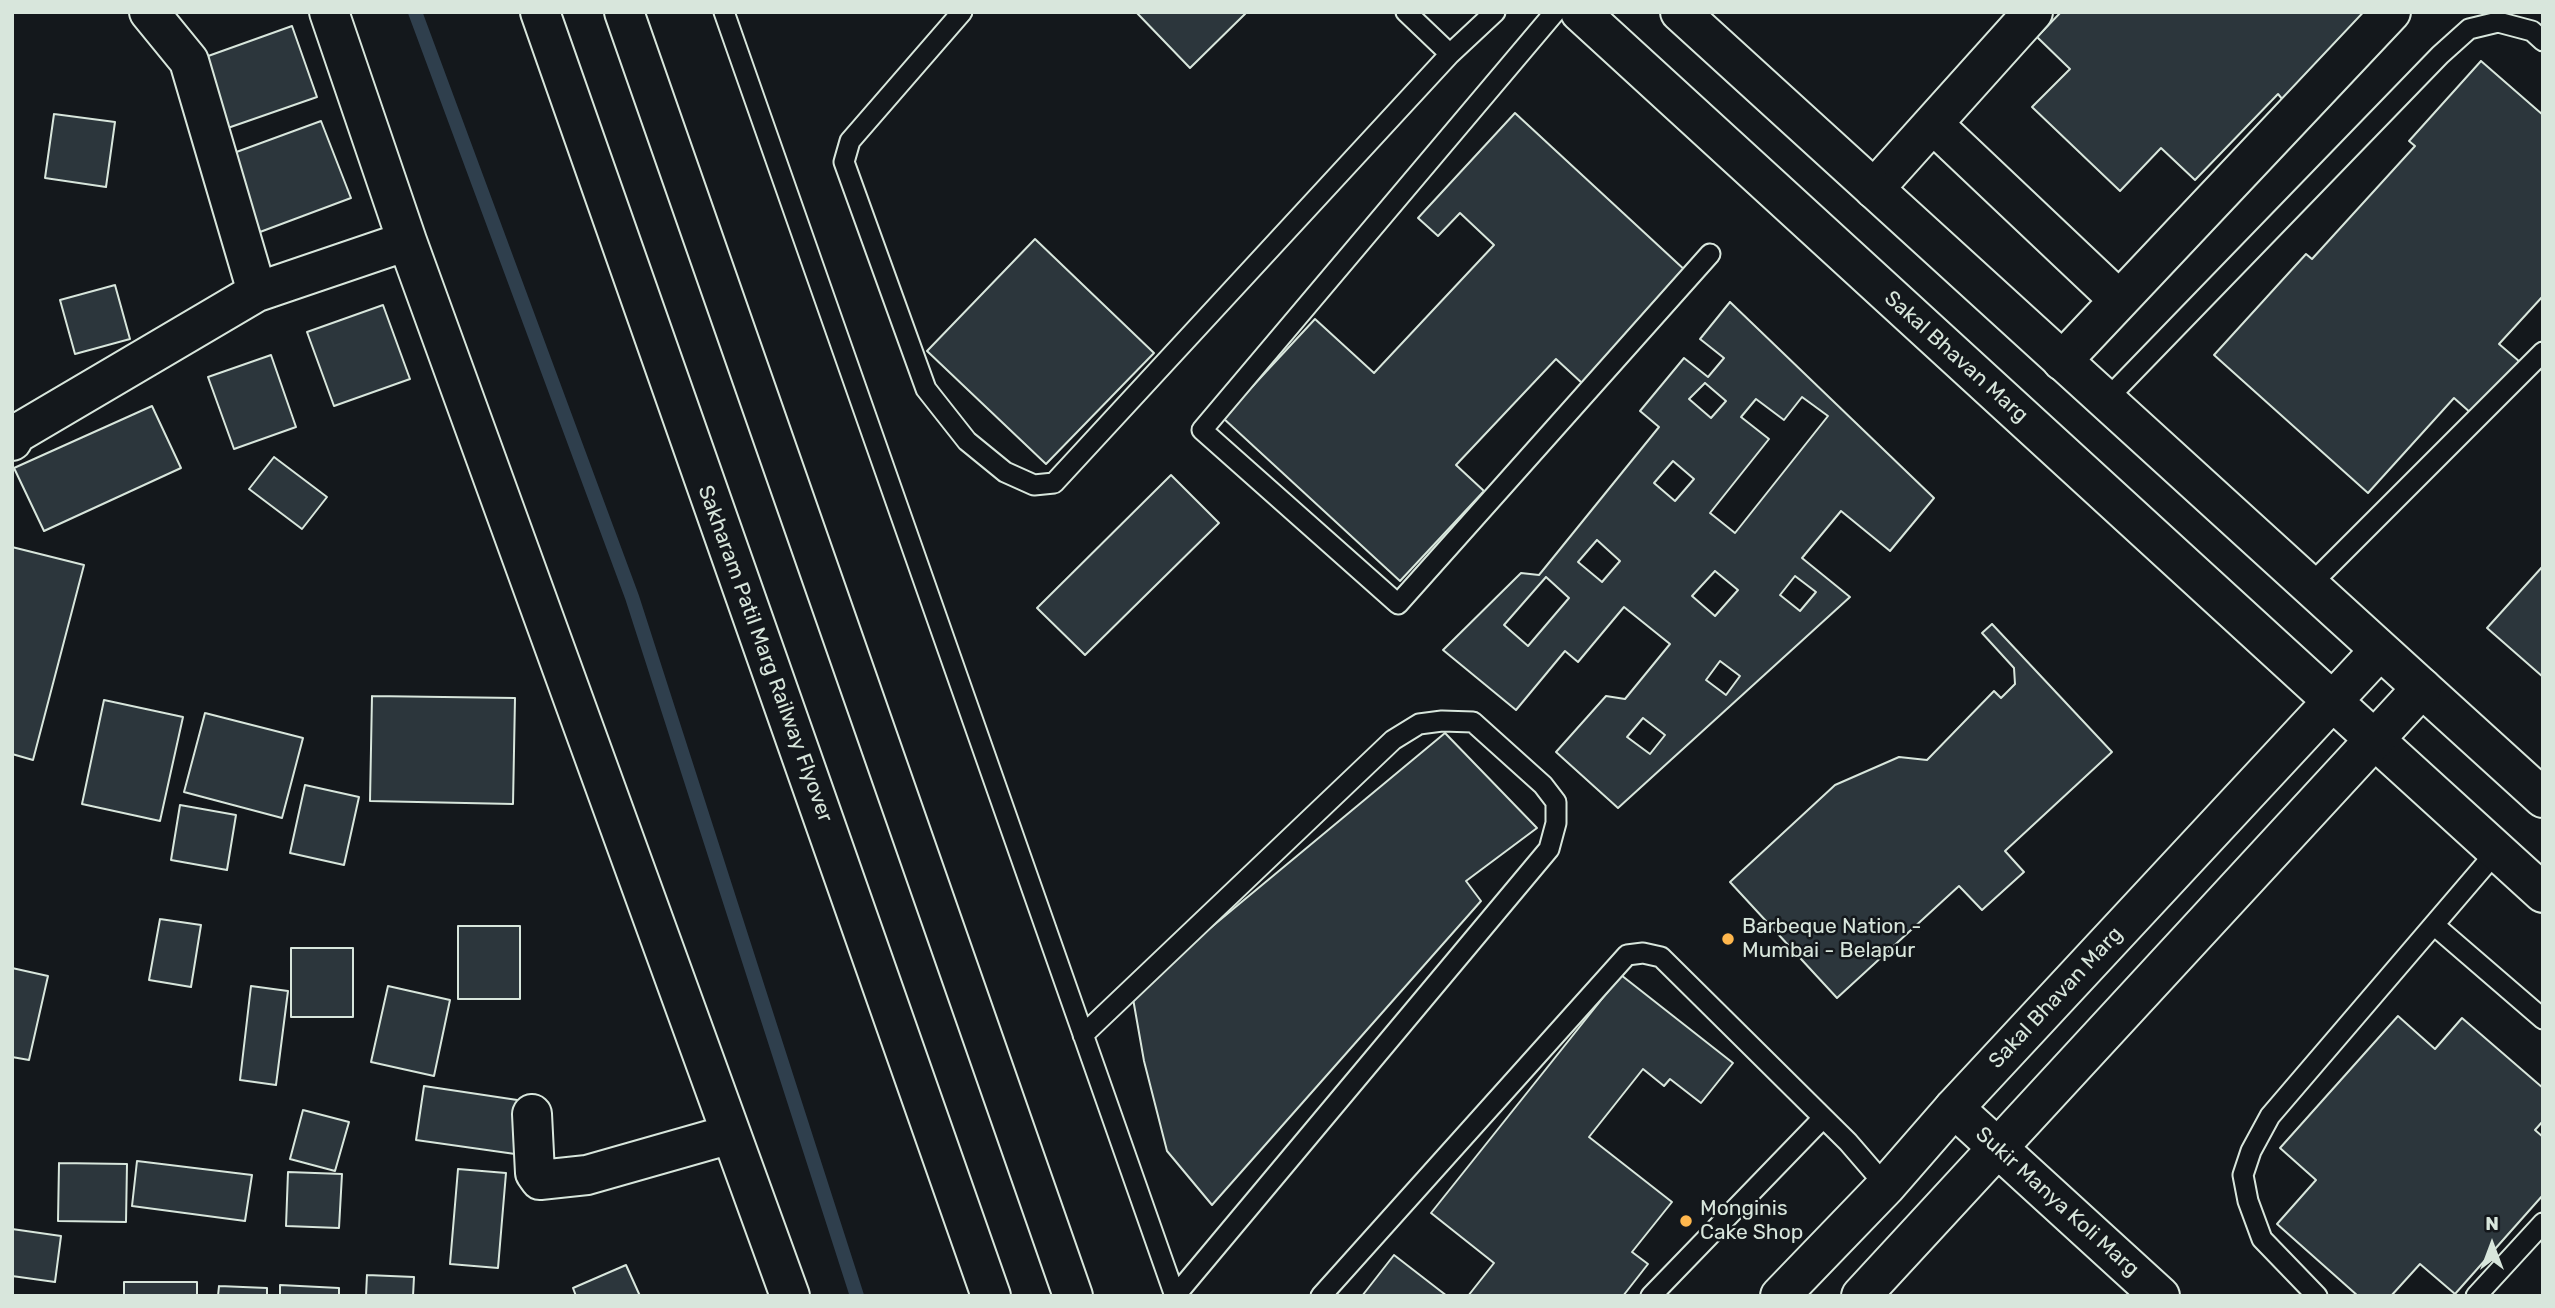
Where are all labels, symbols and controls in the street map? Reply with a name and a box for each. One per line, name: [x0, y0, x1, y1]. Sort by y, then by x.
street label: Sakal Bhavan Marg: [1879, 286, 2033, 428]
street label: Sakharam Patil Marg Railway Flyover: [692, 482, 838, 826]
place label: Barbeque Nation - Mumbai - Belapur: [1742, 914, 1921, 964]
street label: Sakal Bhavan Marg: [1984, 922, 2128, 1074]
marker: Barbeque Nation - Mumbai - Belapur: [1720, 931, 1736, 947]
street label: Sukir Manya Koli Marg: [1970, 1122, 2144, 1282]
place label: Monginis Cake Shop: [1700, 1196, 1803, 1246]
north arrow: [2457, 1210, 2527, 1280]
text: N: [2485, 1212, 2499, 1235]
marker: Monginis Cake Shop: [1678, 1213, 1694, 1229]

